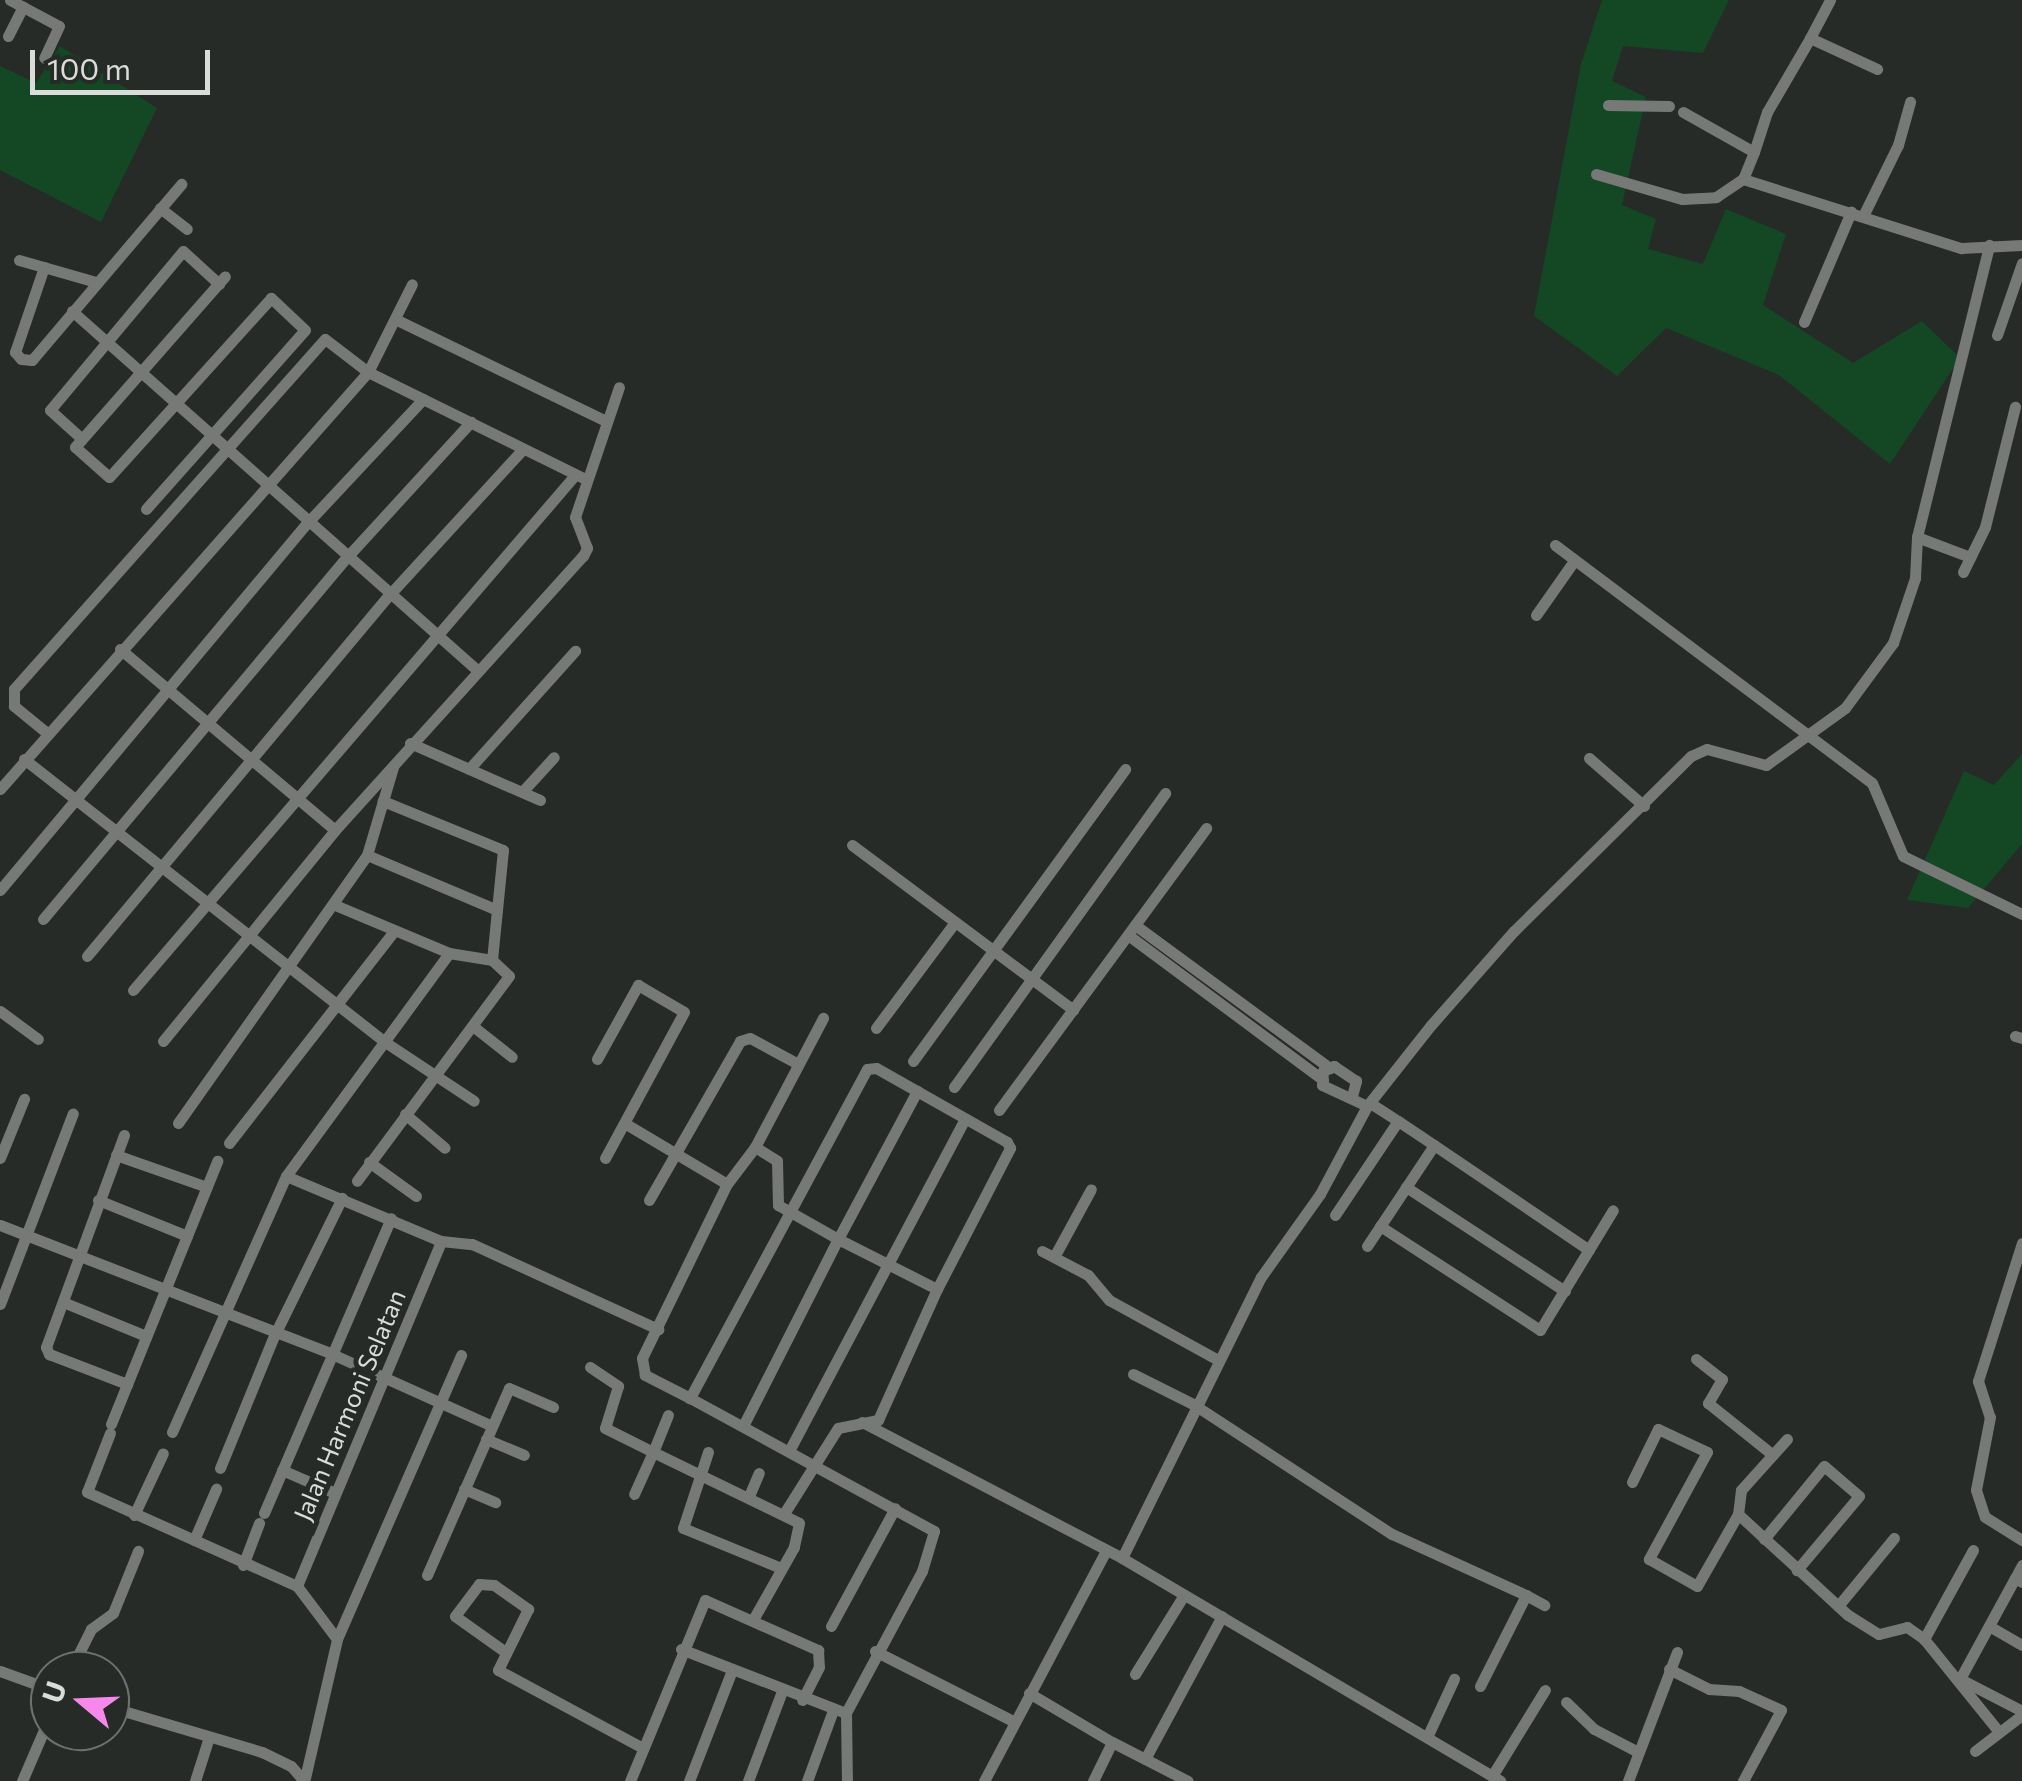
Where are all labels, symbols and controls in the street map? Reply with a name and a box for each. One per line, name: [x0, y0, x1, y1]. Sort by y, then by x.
scale bar: [35, 30, 215, 92]
text: 100 m: [47, 49, 131, 86]
street label: Jalan Harmoni Selatan: [287, 1285, 411, 1525]
north arrow: [30, 1651, 130, 1751]
text: U: [34, 1677, 73, 1707]

